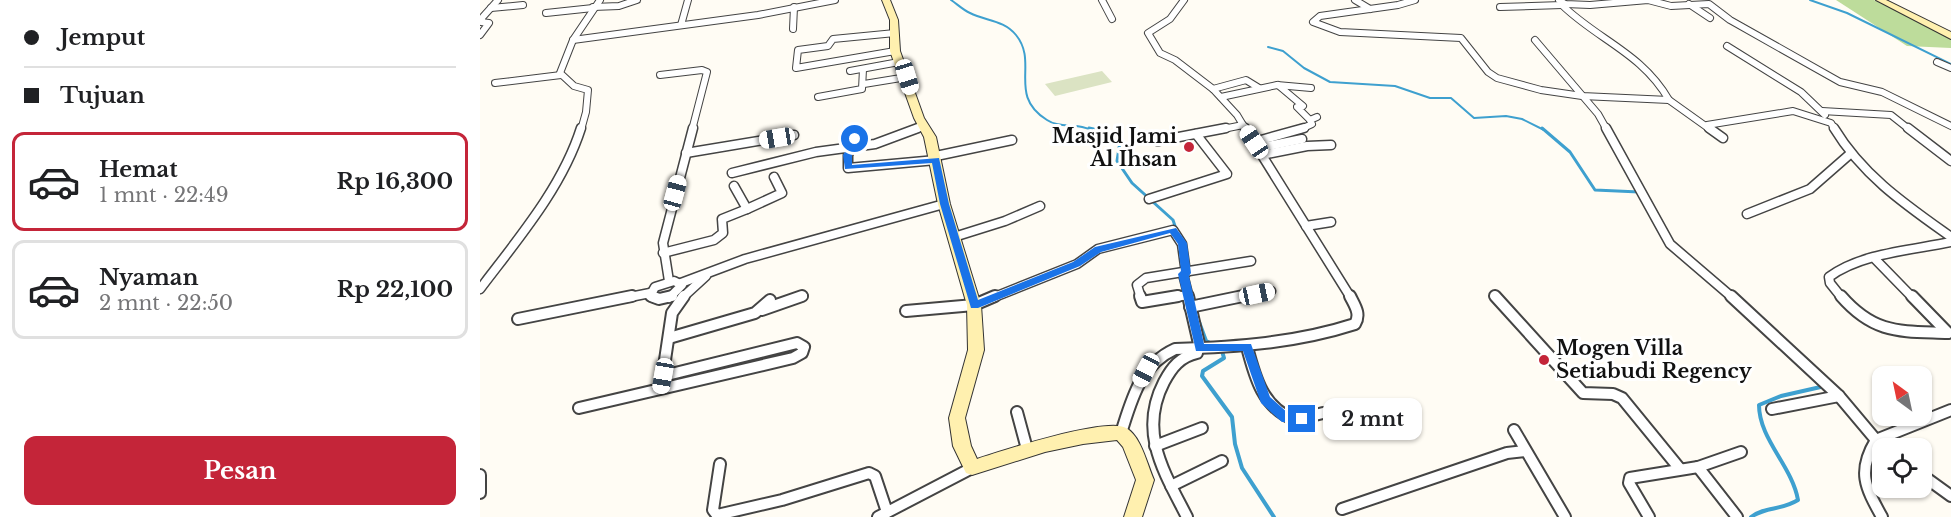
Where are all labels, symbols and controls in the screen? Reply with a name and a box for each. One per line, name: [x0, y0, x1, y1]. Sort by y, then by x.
text: Jemput: [60, 24, 145, 51]
car: [893, 57, 921, 97]
text: Tujuan: [60, 82, 145, 109]
car: [1236, 122, 1272, 162]
place label: Masjid Jami Al Ihsan: [1052, 124, 1177, 171]
route start: [841, 125, 868, 152]
car: [758, 126, 796, 150]
marker: Masjid Jami Al Ihsan: [1182, 140, 1196, 154]
icon: car: [27, 155, 81, 209]
text: Hemat: [99, 156, 178, 183]
text: Rp 16,300: [336, 168, 453, 195]
car: [662, 173, 688, 213]
text: 1 mnt · 22:49: [99, 183, 229, 207]
icon: car: [27, 263, 81, 317]
text: Nyaman: [99, 264, 198, 291]
text: Rp 22,100: [337, 276, 453, 303]
car: [1238, 281, 1276, 307]
text: 2 mnt · 22:50: [99, 291, 233, 315]
place label: Mogen Villa Setiabudi Regency: [1556, 336, 1753, 383]
car: [1130, 350, 1162, 390]
marker: Mogen Villa Setiabudi Regency: [1537, 353, 1551, 367]
car: [651, 357, 675, 395]
north arrow: [1872, 366, 1932, 426]
map controls: [1872, 366, 1932, 498]
callout: 2 mnt: [1323, 398, 1422, 440]
route end: [1288, 405, 1315, 432]
text: 2 mnt: [1341, 407, 1404, 431]
button: Pesan: [24, 436, 456, 505]
button: locate: [1872, 438, 1932, 498]

